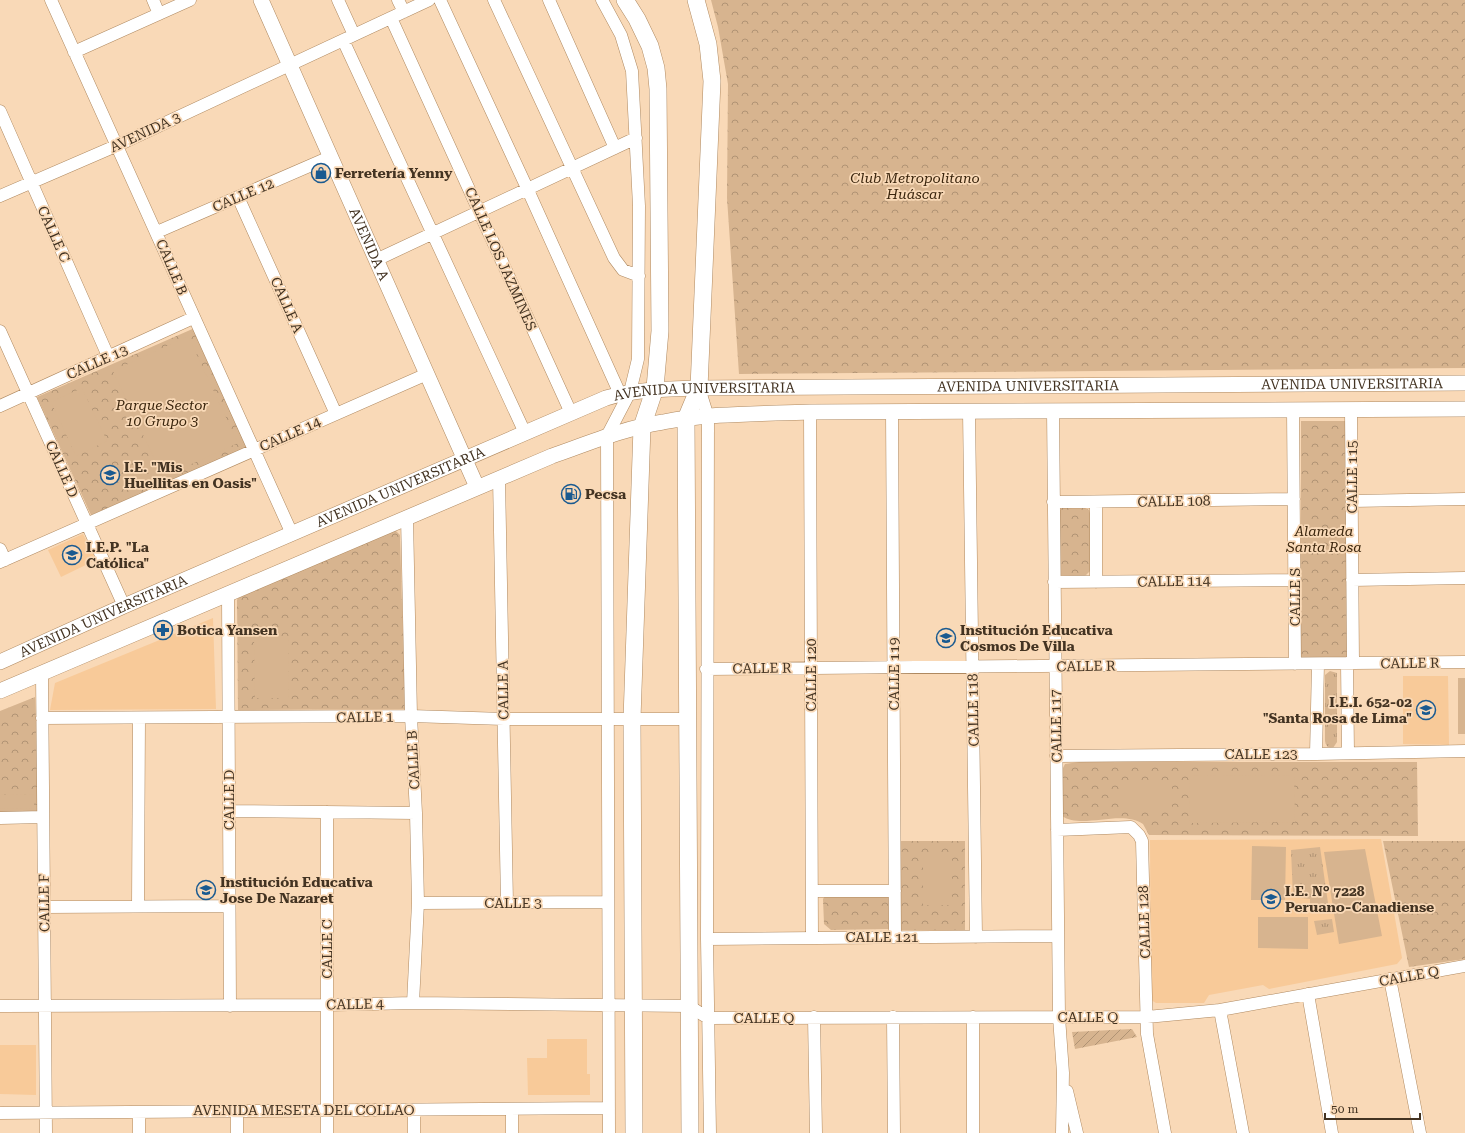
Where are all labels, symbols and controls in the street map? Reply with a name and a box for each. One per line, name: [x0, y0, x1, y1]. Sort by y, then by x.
street label: AVENIDA 3: [107, 109, 183, 155]
shop icon: Ferretería Yenny: [310, 162, 332, 184]
place label: Ferretería Yenny: [335, 165, 453, 181]
park label: Club Metropolitano Huáscar: [850, 170, 980, 202]
street label: CALLE 12: [210, 175, 276, 215]
street label: CALLE LOS JAZMINES: [462, 185, 540, 333]
street label: CALLE C: [35, 203, 73, 265]
street label: AVENIDA A: [346, 205, 392, 283]
street label: CALLE B: [153, 237, 191, 297]
street label: CALLE A: [268, 275, 306, 336]
street label: CALLE 13: [64, 341, 130, 383]
street label: AVENIDA UNIVERSITARIA: [1261, 375, 1443, 392]
street label: AVENIDA UNIVERSITARIA: [937, 377, 1119, 394]
street label: AVENIDA UNIVERSITARIA: [612, 379, 795, 404]
park label: Parque Sector 10 Grupo 3: [115, 397, 208, 429]
street label: CALLE 14: [257, 413, 323, 455]
street label: CALLE D: [42, 438, 82, 500]
street label: CALLE 115: [1344, 440, 1360, 514]
street label: AVENIDA UNIVERSITARIA: [314, 443, 487, 530]
place label: I.E. "Mis Huellitas en Oasis": [124, 459, 257, 491]
school or university icon: I.E. "Mis Huellitas en Oasis": [99, 464, 121, 486]
fuel station icon: Pecsa: [560, 483, 582, 505]
place label: Pecsa: [585, 486, 627, 502]
street label: CALLE 108: [1137, 492, 1211, 510]
park label: Alameda Santa Rosa: [1285, 523, 1362, 555]
place label: I.E.P. "La Católica": [86, 539, 150, 571]
school or university icon: I.E.P. "La Católica": [61, 544, 83, 566]
street label: CALLE S: [1287, 568, 1303, 626]
street label: AVENIDA UNIVERSITARIA: [17, 572, 190, 660]
street label: CALLE 114: [1137, 572, 1211, 590]
pharmacy icon: Botica Yansen: [152, 619, 174, 641]
place label: Botica Yansen: [177, 622, 278, 638]
place label: Institución Educativa Cosmos De Villa: [960, 622, 1113, 654]
school or university icon: Institución Educativa Cosmos De Villa: [935, 627, 957, 649]
street label: CALLE 119: [886, 637, 902, 711]
street label: CALLE 120: [803, 638, 819, 712]
street label: CALLE R: [1380, 654, 1440, 672]
street label: CALLE R: [1056, 657, 1116, 675]
street label: CALLE R: [732, 659, 792, 677]
street label: CALLE A: [494, 660, 512, 720]
street label: CALLE 118: [964, 673, 982, 747]
street label: CALLE 117: [1047, 689, 1065, 763]
place label: I.E.I. 652-02 "Santa Rosa de Lima": [1263, 694, 1412, 726]
school or university icon: I.E.I. 652-02 "Santa Rosa de Lima": [1415, 699, 1437, 721]
street label: CALLE 1: [336, 708, 394, 726]
street label: CALLE B: [403, 730, 423, 790]
street label: CALLE 123: [1224, 746, 1298, 762]
street label: CALLE D: [221, 770, 237, 830]
street label: CALLE F: [35, 874, 53, 932]
place label: Institución Educativa Jose De Nazaret: [220, 874, 373, 906]
school or university icon: Institución Educativa Jose De Nazaret: [195, 879, 217, 901]
place label: I.E. N° 7228 Peruano-Canadiense: [1285, 883, 1434, 915]
street label: CALLE 128: [1135, 885, 1153, 959]
school or university icon: I.E. N° 7228 Peruano-Canadiense: [1260, 888, 1282, 910]
street label: CALLE 3: [484, 895, 542, 911]
street label: CALLE C: [319, 919, 335, 979]
street label: CALLE 121: [845, 929, 919, 945]
street label: CALLE Q: [1378, 963, 1440, 989]
street label: CALLE 4: [326, 995, 384, 1013]
street label: CALLE Q: [1058, 1009, 1118, 1025]
street label: CALLE Q: [734, 1010, 794, 1026]
scale bar: [1325, 1095, 1420, 1121]
street label: AVENIDA MESETA DEL COLLAO: [193, 1102, 415, 1118]
text: 50 m: [1331, 1102, 1358, 1116]

